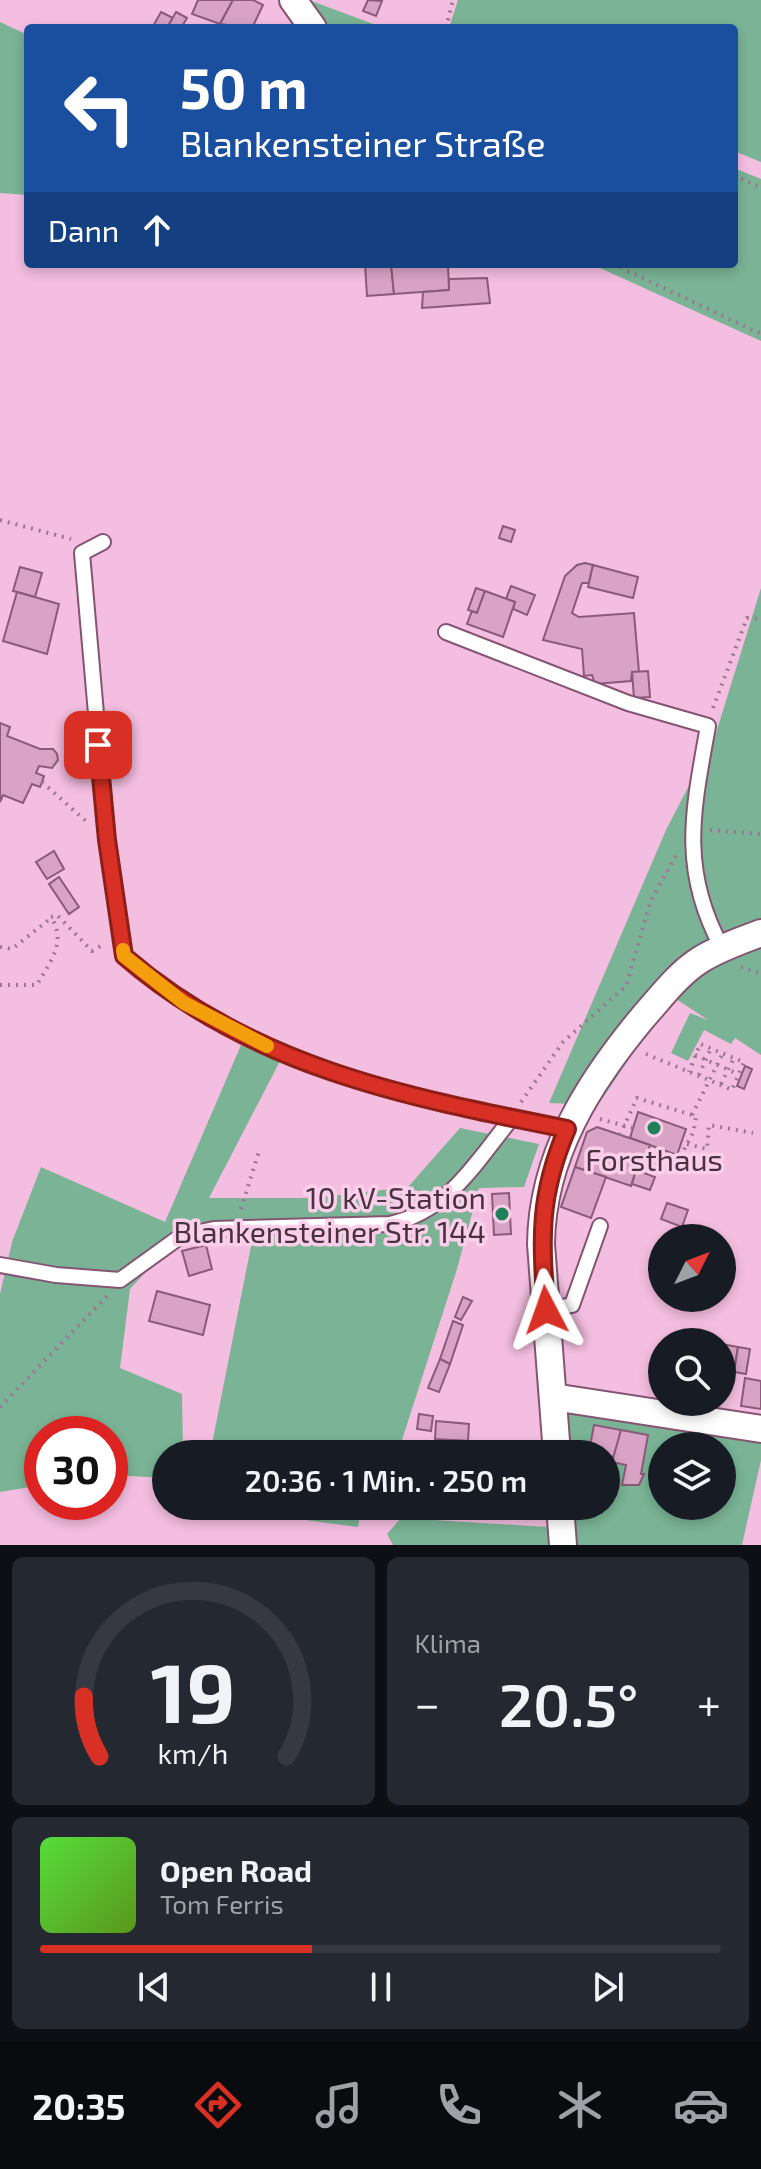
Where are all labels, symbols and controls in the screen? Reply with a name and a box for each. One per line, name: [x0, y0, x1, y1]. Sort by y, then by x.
text: 50 m: [180, 53, 308, 120]
icon: left: [48, 56, 152, 160]
text: Blankensteiner Straße: [180, 121, 545, 164]
icon: ahead: [135, 208, 179, 252]
text: Dann: [48, 212, 119, 248]
pin: [64, 711, 132, 779]
icon: arrive: [76, 723, 120, 767]
marker: Forsthaus: [645, 1119, 663, 1137]
place label: Forsthaus: [585, 1141, 723, 1177]
place label: 10 kV-Station Blankensteiner Str. 144: [173, 1179, 486, 1249]
marker: 10 kV-Station Blankensteiner Str. 144: [493, 1205, 511, 1223]
north arrow: [648, 1224, 736, 1312]
map controls: [648, 1224, 736, 1520]
position arrow: [504, 1268, 588, 1352]
button: search: [648, 1328, 736, 1416]
speed limit sign: 30: [24, 1416, 128, 1520]
button: layers: [648, 1432, 736, 1520]
text: 20:36 · 1 Min. · 250 m: [245, 1462, 527, 1498]
text: Klima: [415, 1627, 481, 1658]
text: 19: [151, 1640, 236, 1740]
text: 20.5°: [499, 1667, 638, 1739]
text: −: [415, 1676, 440, 1729]
text: +: [697, 1676, 721, 1729]
text: km/h: [158, 1735, 229, 1770]
text: Open Road: [160, 1852, 312, 1888]
text: Tom Ferris: [160, 1888, 284, 1919]
icon: previous: [132, 1965, 176, 2009]
icon: pause: [359, 1965, 403, 2009]
icon: next: [586, 1965, 630, 2009]
icon: directions: [190, 2077, 246, 2133]
icon: music: [311, 2077, 367, 2133]
icon: phone: [431, 2077, 487, 2133]
icon: climate: [552, 2077, 608, 2133]
icon: car: [673, 2077, 729, 2133]
text: 20:35: [32, 2084, 125, 2127]

